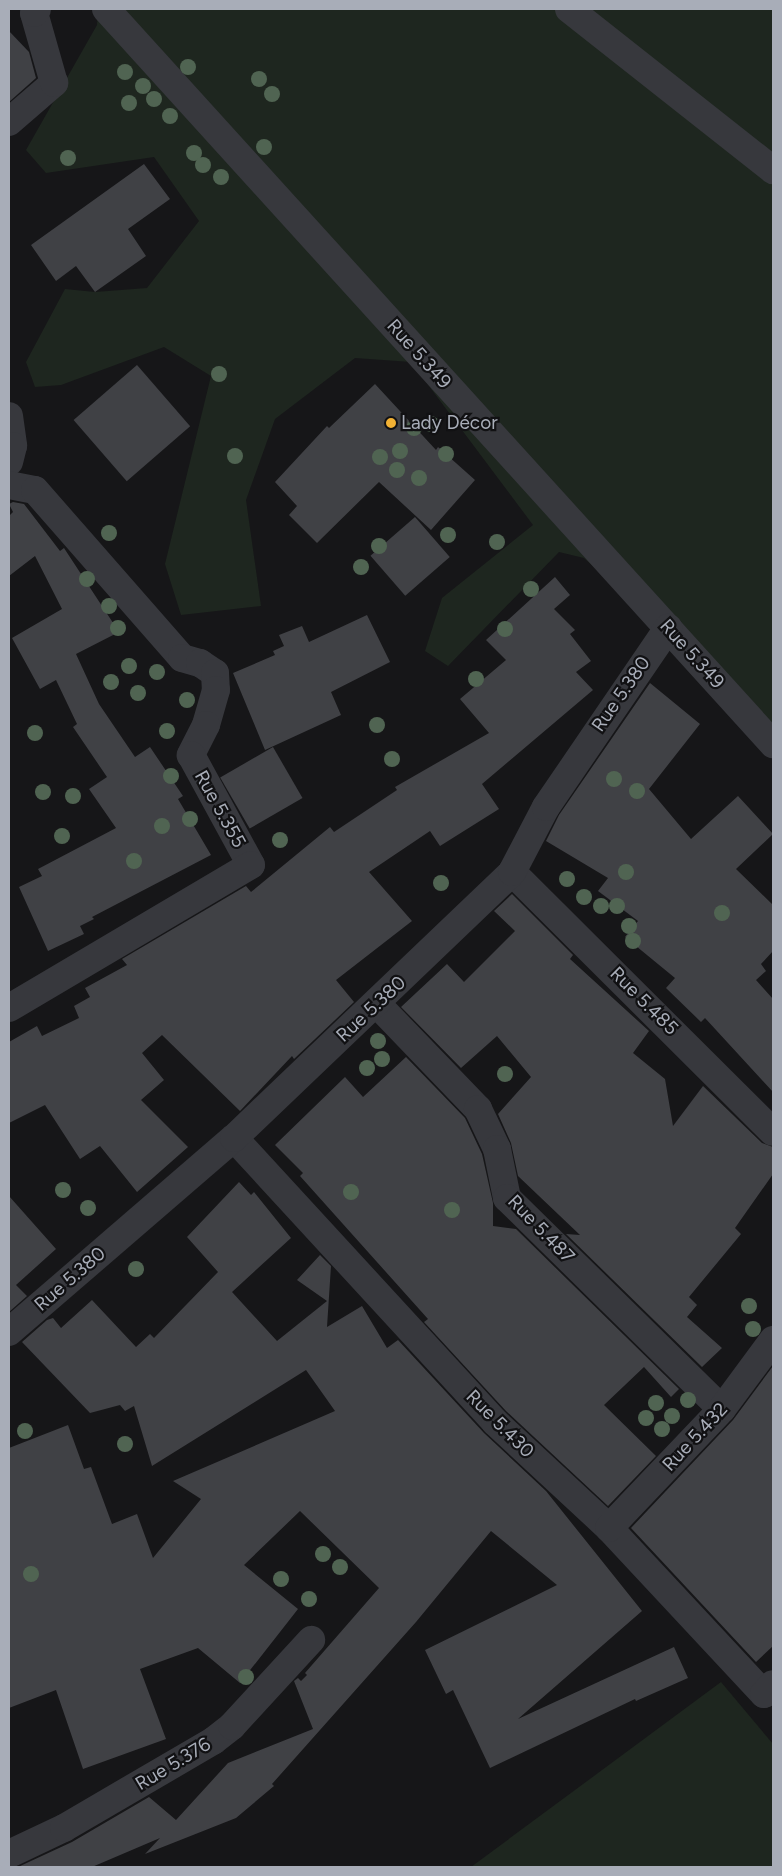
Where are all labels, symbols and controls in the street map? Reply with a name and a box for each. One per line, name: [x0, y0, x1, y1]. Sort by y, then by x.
street label: Rue 5.349: [382, 315, 456, 393]
place label: Lady Décor: [401, 412, 498, 434]
marker: Lady Décor: [385, 417, 397, 429]
street label: Rue 5.349: [655, 615, 729, 693]
street label: Rue 5.380: [587, 652, 655, 736]
street label: Rue 5.355: [190, 766, 250, 852]
street label: Rue 5.485: [605, 962, 683, 1040]
street label: Rue 5.380: [332, 971, 410, 1047]
street label: Rue 5.487: [503, 1190, 579, 1268]
street label: Rue 5.380: [30, 1242, 110, 1316]
street label: Rue 5.430: [461, 1385, 539, 1463]
street label: Rue 5.432: [658, 1398, 732, 1476]
street label: Rue 5.376: [131, 1733, 215, 1795]

